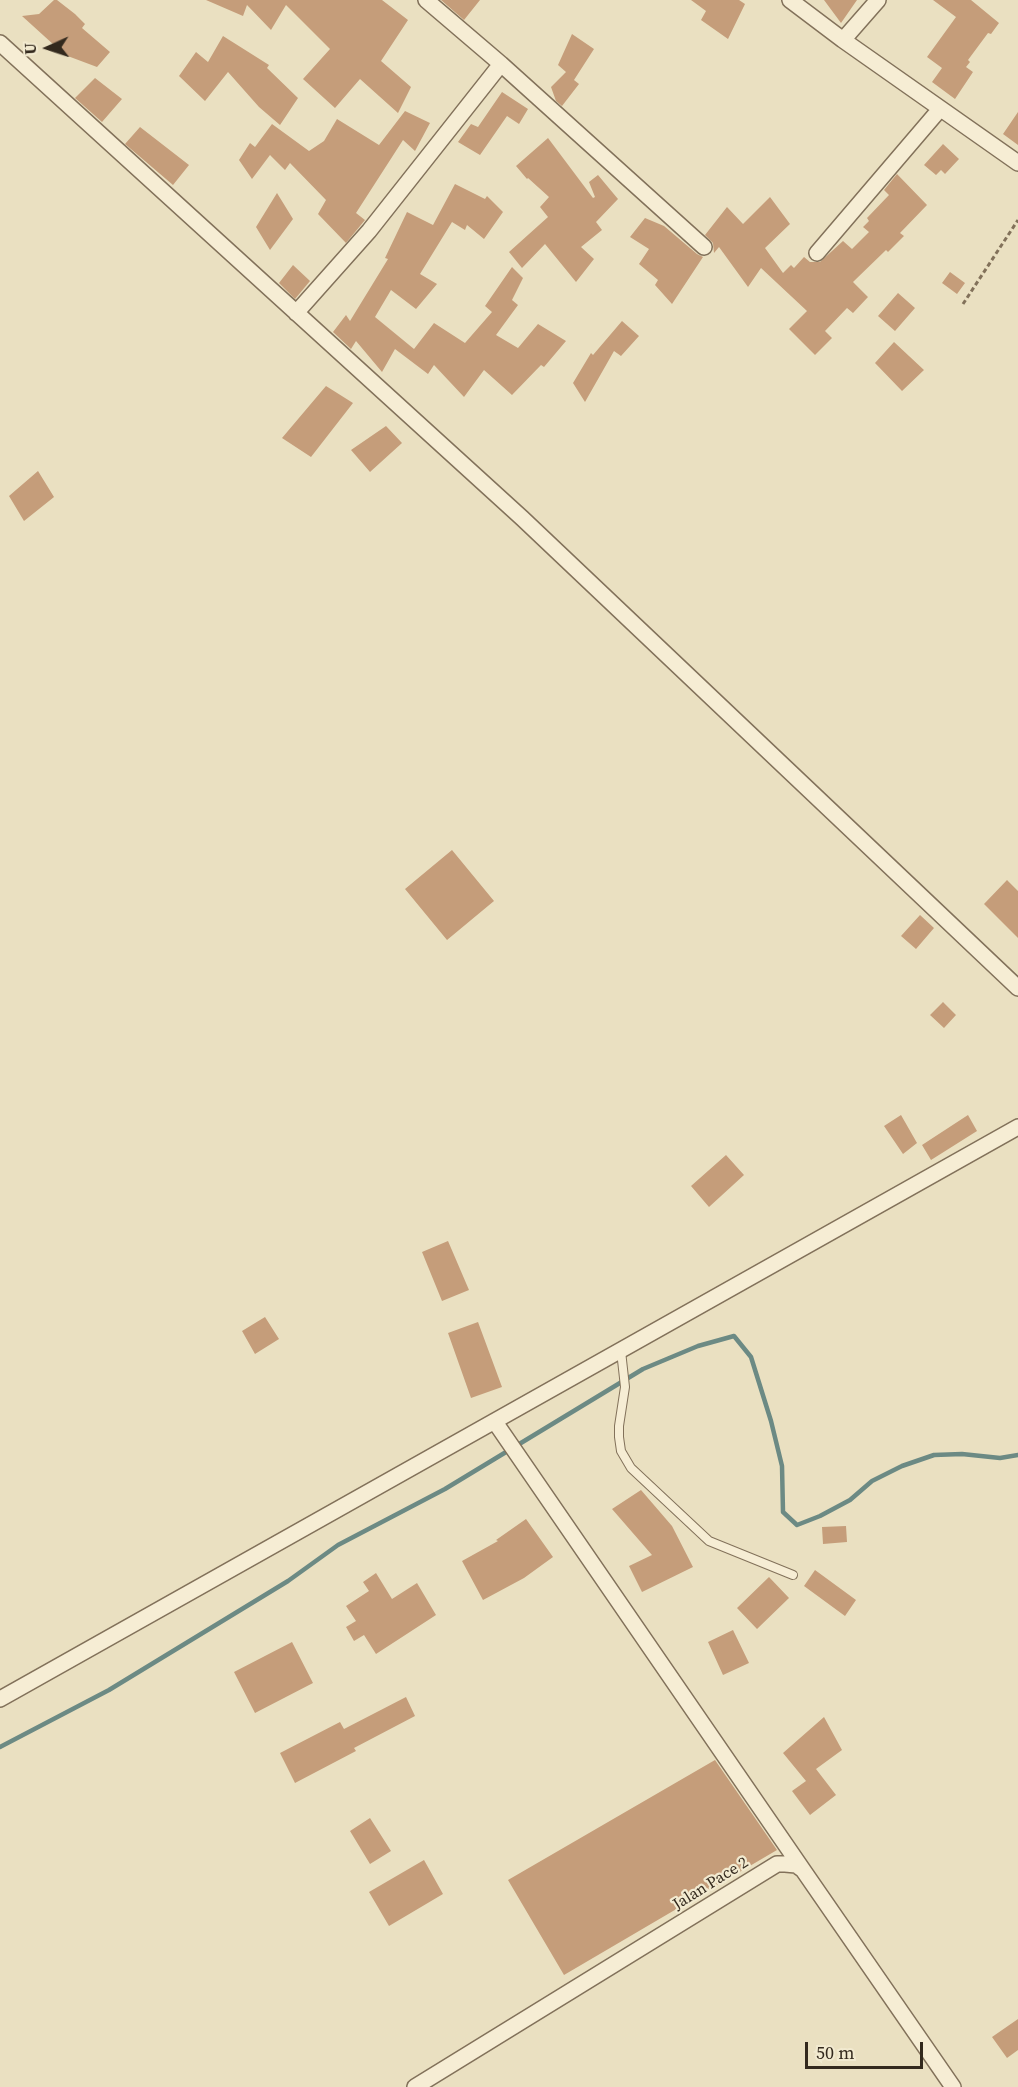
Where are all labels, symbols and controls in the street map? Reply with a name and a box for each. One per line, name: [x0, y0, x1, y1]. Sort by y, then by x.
north arrow: [18, 18, 78, 78]
text: U: [19, 43, 41, 55]
street label: Jalan Pace 2: [670, 1853, 752, 1915]
scale bar: [808, 2030, 926, 2068]
text: 50 m: [816, 2040, 854, 2065]

